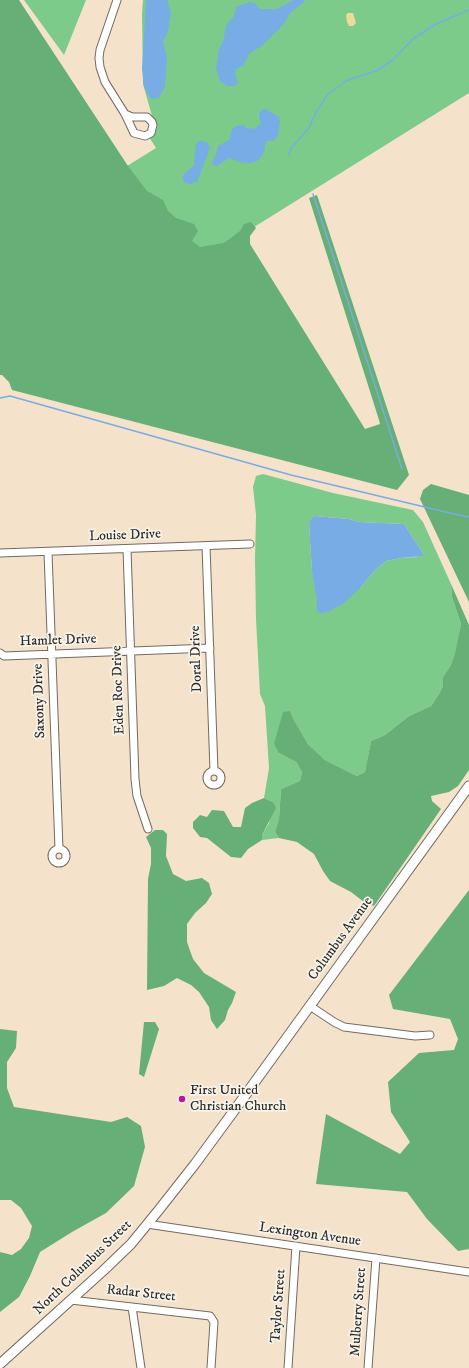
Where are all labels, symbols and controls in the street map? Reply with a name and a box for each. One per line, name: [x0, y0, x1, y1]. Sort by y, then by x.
street label: Louise Drive: [89, 526, 161, 546]
street label: Doral Drive: [187, 625, 207, 693]
street label: Hamlet Drive: [19, 631, 97, 651]
street label: Eden Roc Drive: [109, 645, 129, 735]
street label: Saxony Drive: [30, 663, 50, 739]
street label: Columbus Avenue: [305, 894, 377, 984]
place label: First United Christian Church: [190, 1083, 286, 1116]
marker: First United Christian Church: [177, 1094, 187, 1104]
street label: North Columbus Street: [31, 1217, 135, 1319]
street label: Lexington Avenue: [258, 1220, 362, 1250]
street label: Mulberry Street: [348, 1267, 370, 1357]
street label: Taylor Street: [268, 1269, 290, 1343]
street label: Radar Street: [106, 1282, 176, 1306]

